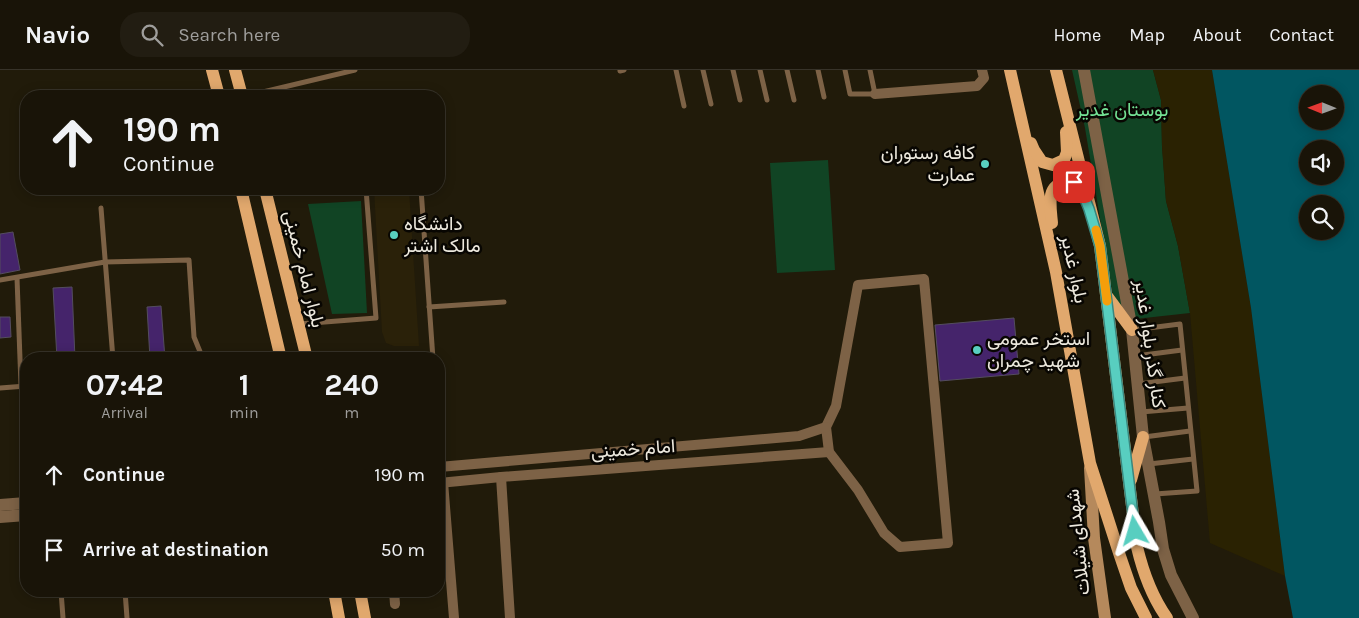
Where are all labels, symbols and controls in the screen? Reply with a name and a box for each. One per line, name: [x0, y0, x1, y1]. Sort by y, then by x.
search box: [120, 12, 470, 57]
text: Navio: [25, 21, 90, 49]
icon: search: [138, 21, 166, 49]
text: Search here: [178, 24, 280, 46]
text: Home: [1053, 24, 1101, 46]
text: Map: [1129, 24, 1165, 46]
text: About: [1193, 24, 1242, 46]
text: Contact: [1270, 24, 1334, 46]
north arrow: [1299, 85, 1344, 130]
map controls: [1299, 85, 1344, 240]
park label: بوستان غدیر: [1075, 99, 1168, 121]
text: 190 m: [123, 109, 221, 150]
icon: ahead: [40, 110, 105, 175]
button: sound: [1299, 140, 1344, 185]
place label: کافه رستوران عمارت: [881, 142, 975, 186]
text: Continue: [123, 151, 215, 177]
marker: کافه رستوران عمارت: [979, 158, 991, 170]
pin: [1053, 161, 1095, 203]
icon: arrive: [1060, 168, 1088, 196]
button: search: [1299, 195, 1344, 240]
street label: بلوار امام خمینی: [278, 208, 329, 330]
place label: دانشگاه مالک اشتر: [403, 213, 481, 257]
marker: دانشگاه مالک اشتر: [388, 229, 400, 241]
street label: بلوار غدیر: [1056, 232, 1092, 305]
street label: کنار گذر بلوار غدیر: [1130, 277, 1170, 410]
place label: استخر عمومی شهید چمران: [987, 328, 1090, 374]
marker: استخر عمومی شهید چمران: [971, 344, 983, 356]
text: 07:42: [86, 367, 164, 403]
text: 1: [239, 367, 249, 403]
text: 240: [324, 367, 379, 403]
text: Arrival: [101, 403, 148, 422]
text: min: [229, 403, 259, 422]
text: m: [344, 403, 359, 422]
street label: امام خمینی: [590, 435, 676, 464]
icon: ahead: [40, 461, 68, 489]
text: Continue: [83, 464, 165, 486]
text: 190 m: [374, 464, 425, 486]
street label: شهدای شیلات: [1061, 488, 1095, 596]
position arrow: [1108, 504, 1160, 556]
icon: arrive: [40, 536, 68, 564]
text: Arrive at destination: [83, 539, 269, 561]
text: 50 m: [381, 539, 425, 561]

